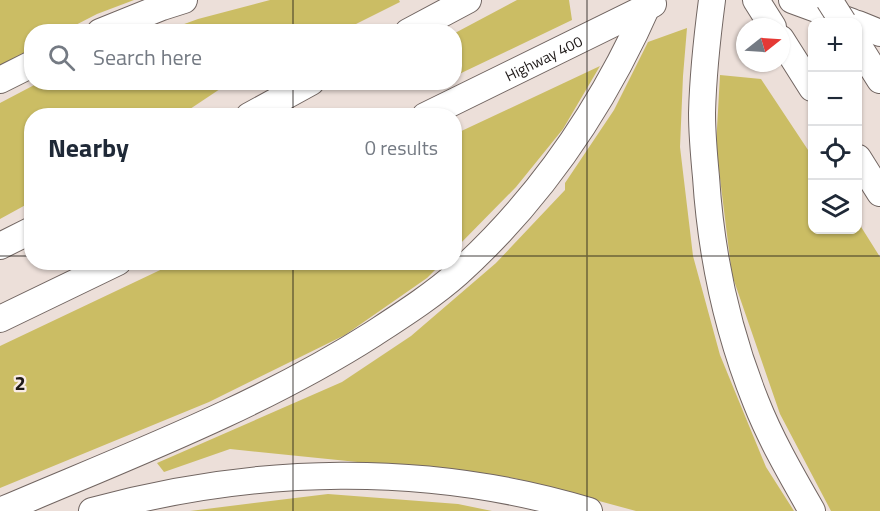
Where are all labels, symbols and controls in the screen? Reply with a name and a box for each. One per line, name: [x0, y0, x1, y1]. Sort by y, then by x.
north arrow: [736, 18, 790, 72]
map controls: [808, 18, 862, 234]
button: +: [808, 18, 862, 72]
search box: [24, 24, 462, 90]
street label: Highway 400: [501, 29, 586, 87]
text: Search here: [93, 40, 202, 74]
icon: search: [45, 41, 78, 74]
button: −: [808, 72, 862, 126]
button: locate: [808, 126, 862, 180]
text: Nearby: [48, 128, 129, 167]
text: 0 results: [365, 132, 438, 163]
button: layers: [808, 180, 862, 234]
text: 2: [14, 367, 26, 398]

